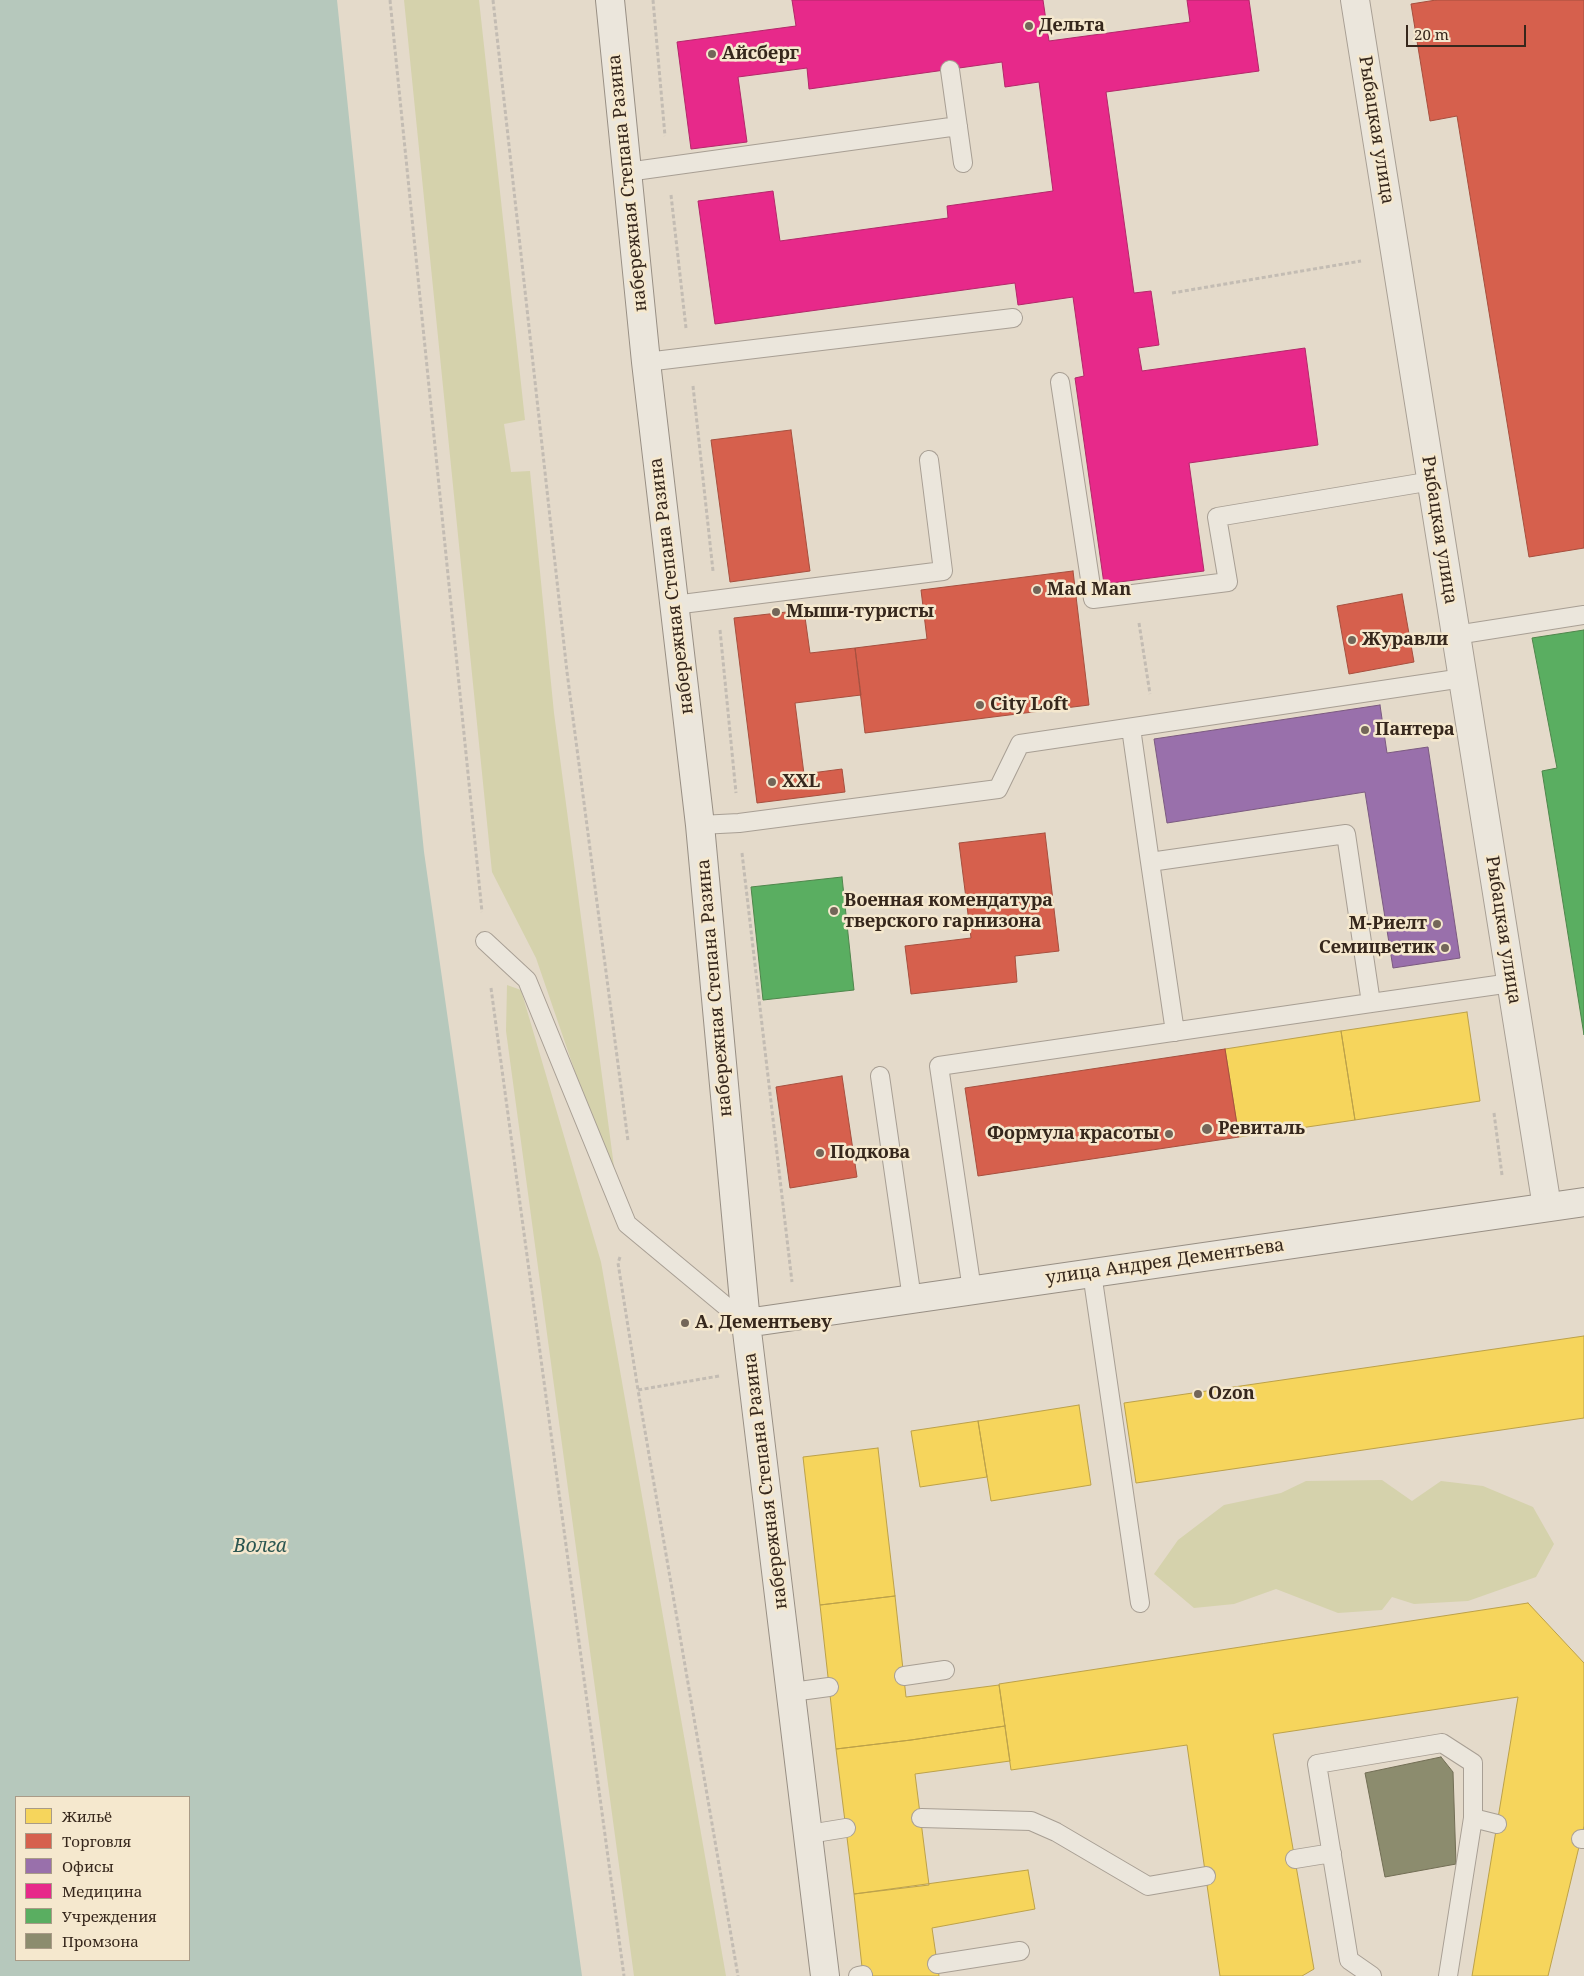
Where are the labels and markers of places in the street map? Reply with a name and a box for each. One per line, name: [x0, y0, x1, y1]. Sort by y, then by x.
place label: Дельта: [1039, 15, 1105, 37]
marker: Дельта: [1023, 20, 1035, 32]
place label: Айсберг: [722, 43, 799, 65]
marker: Айсберг: [706, 48, 718, 60]
place label: Mad Man: [1047, 579, 1131, 601]
marker: Mad Man: [1031, 584, 1043, 596]
place label: Мыши-туристы: [786, 601, 934, 623]
marker: Мыши-туристы: [770, 606, 782, 618]
place label: Журавли: [1362, 629, 1448, 651]
marker: Журавли: [1346, 634, 1358, 646]
place label: City Loft: [990, 694, 1068, 716]
marker: City Loft: [974, 699, 986, 711]
place label: Пантера: [1375, 719, 1455, 741]
marker: Пантера: [1359, 724, 1371, 736]
place label: XXL: [782, 771, 820, 793]
marker: XXL: [766, 776, 778, 788]
place label: Военная комендатура тверского гарнизона: [844, 890, 1053, 932]
marker: Военная комендатура тверского гарнизона: [828, 905, 840, 917]
place label: М-Риелт: [1349, 913, 1427, 935]
marker: М-Риелт: [1431, 918, 1443, 930]
place label: Семицветик: [1319, 937, 1435, 959]
marker: Семицветик: [1439, 942, 1451, 954]
place label: Ревиталь: [1218, 1118, 1305, 1140]
marker: Ревиталь: [1200, 1122, 1214, 1136]
place label: Формула красоты: [987, 1123, 1159, 1145]
marker: Формула красоты: [1163, 1128, 1175, 1140]
place label: Подкова: [830, 1142, 910, 1164]
marker: Подкова: [814, 1147, 826, 1159]
place label: А. Дементьеву: [695, 1312, 832, 1334]
marker: А. Дементьеву: [679, 1317, 691, 1329]
place label: Ozon: [1208, 1383, 1255, 1405]
marker: Ozon: [1192, 1388, 1204, 1400]

